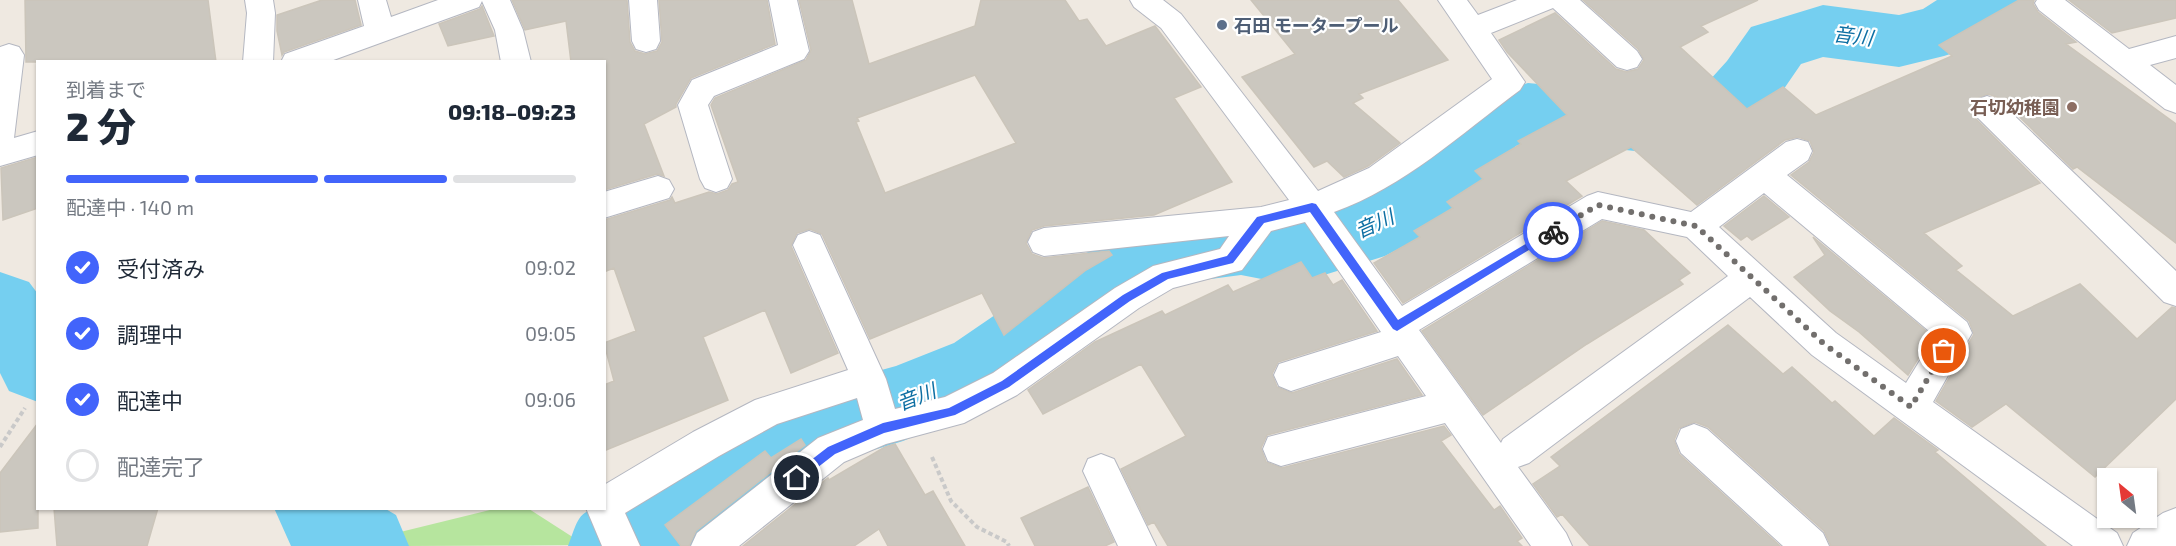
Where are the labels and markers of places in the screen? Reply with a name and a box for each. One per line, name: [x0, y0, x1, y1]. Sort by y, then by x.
place label: 石田 モータープール: [1234, 14, 1399, 36]
marker: 石田 モータープール: [1215, 18, 1229, 32]
place label: 石切幼稚園: [1970, 96, 2060, 118]
marker: 石切幼稚園: [2065, 100, 2079, 114]
pin: [1918, 325, 1969, 376]
pin: [771, 452, 822, 503]

